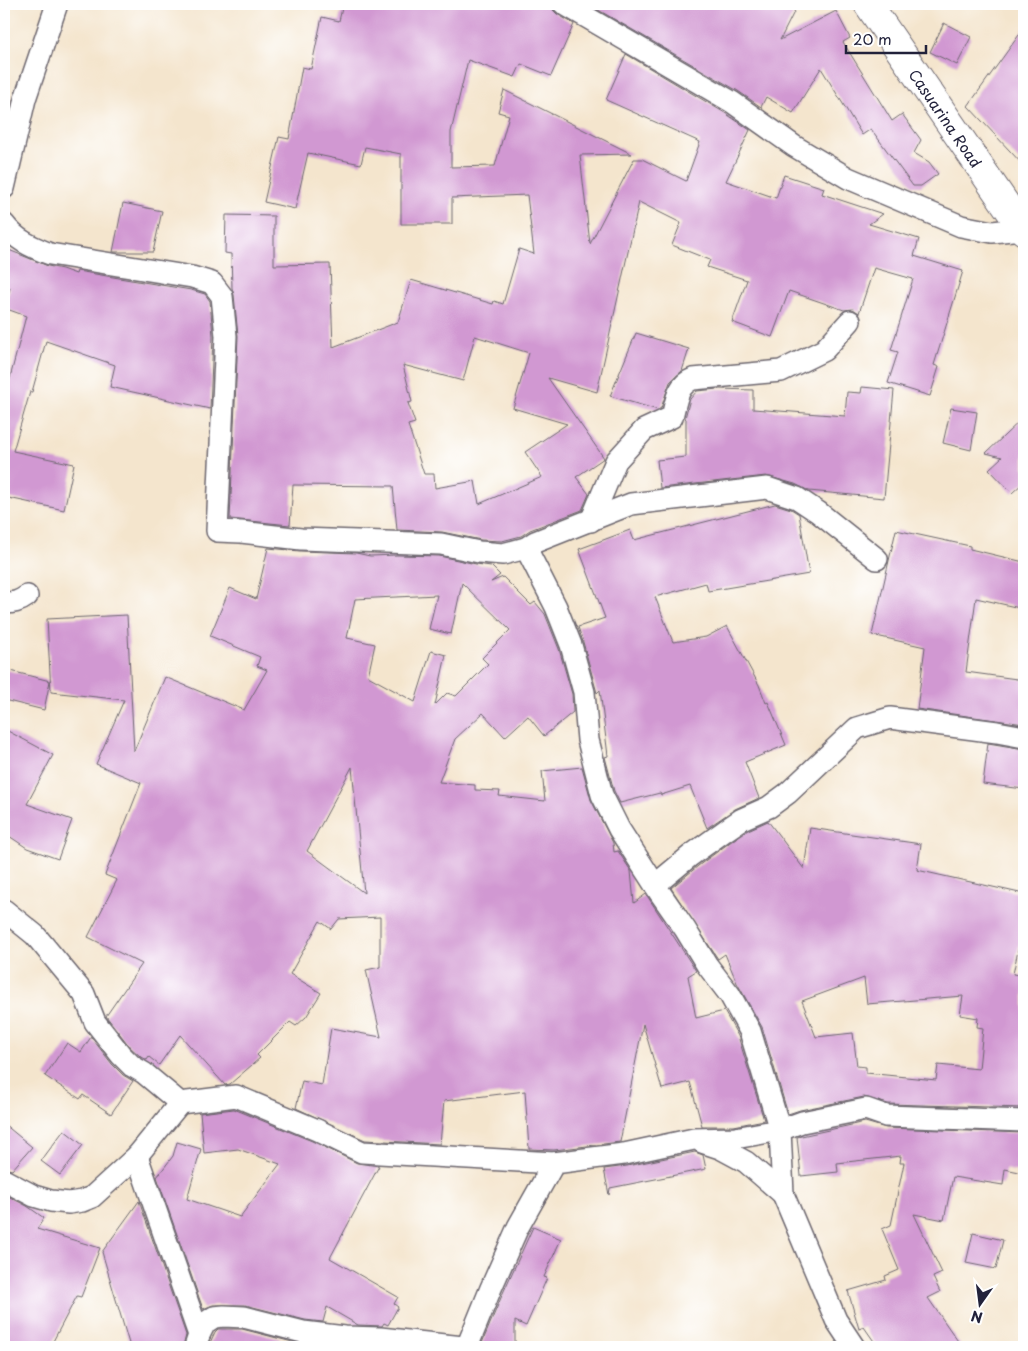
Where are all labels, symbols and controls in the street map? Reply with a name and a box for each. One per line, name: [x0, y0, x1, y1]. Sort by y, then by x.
scale bar: [846, 22, 926, 54]
text: 20 m: [853, 27, 892, 50]
street label: Casuarina Road: [904, 64, 988, 172]
north arrow: [956, 1278, 1006, 1328]
text: N: [969, 1306, 985, 1329]

